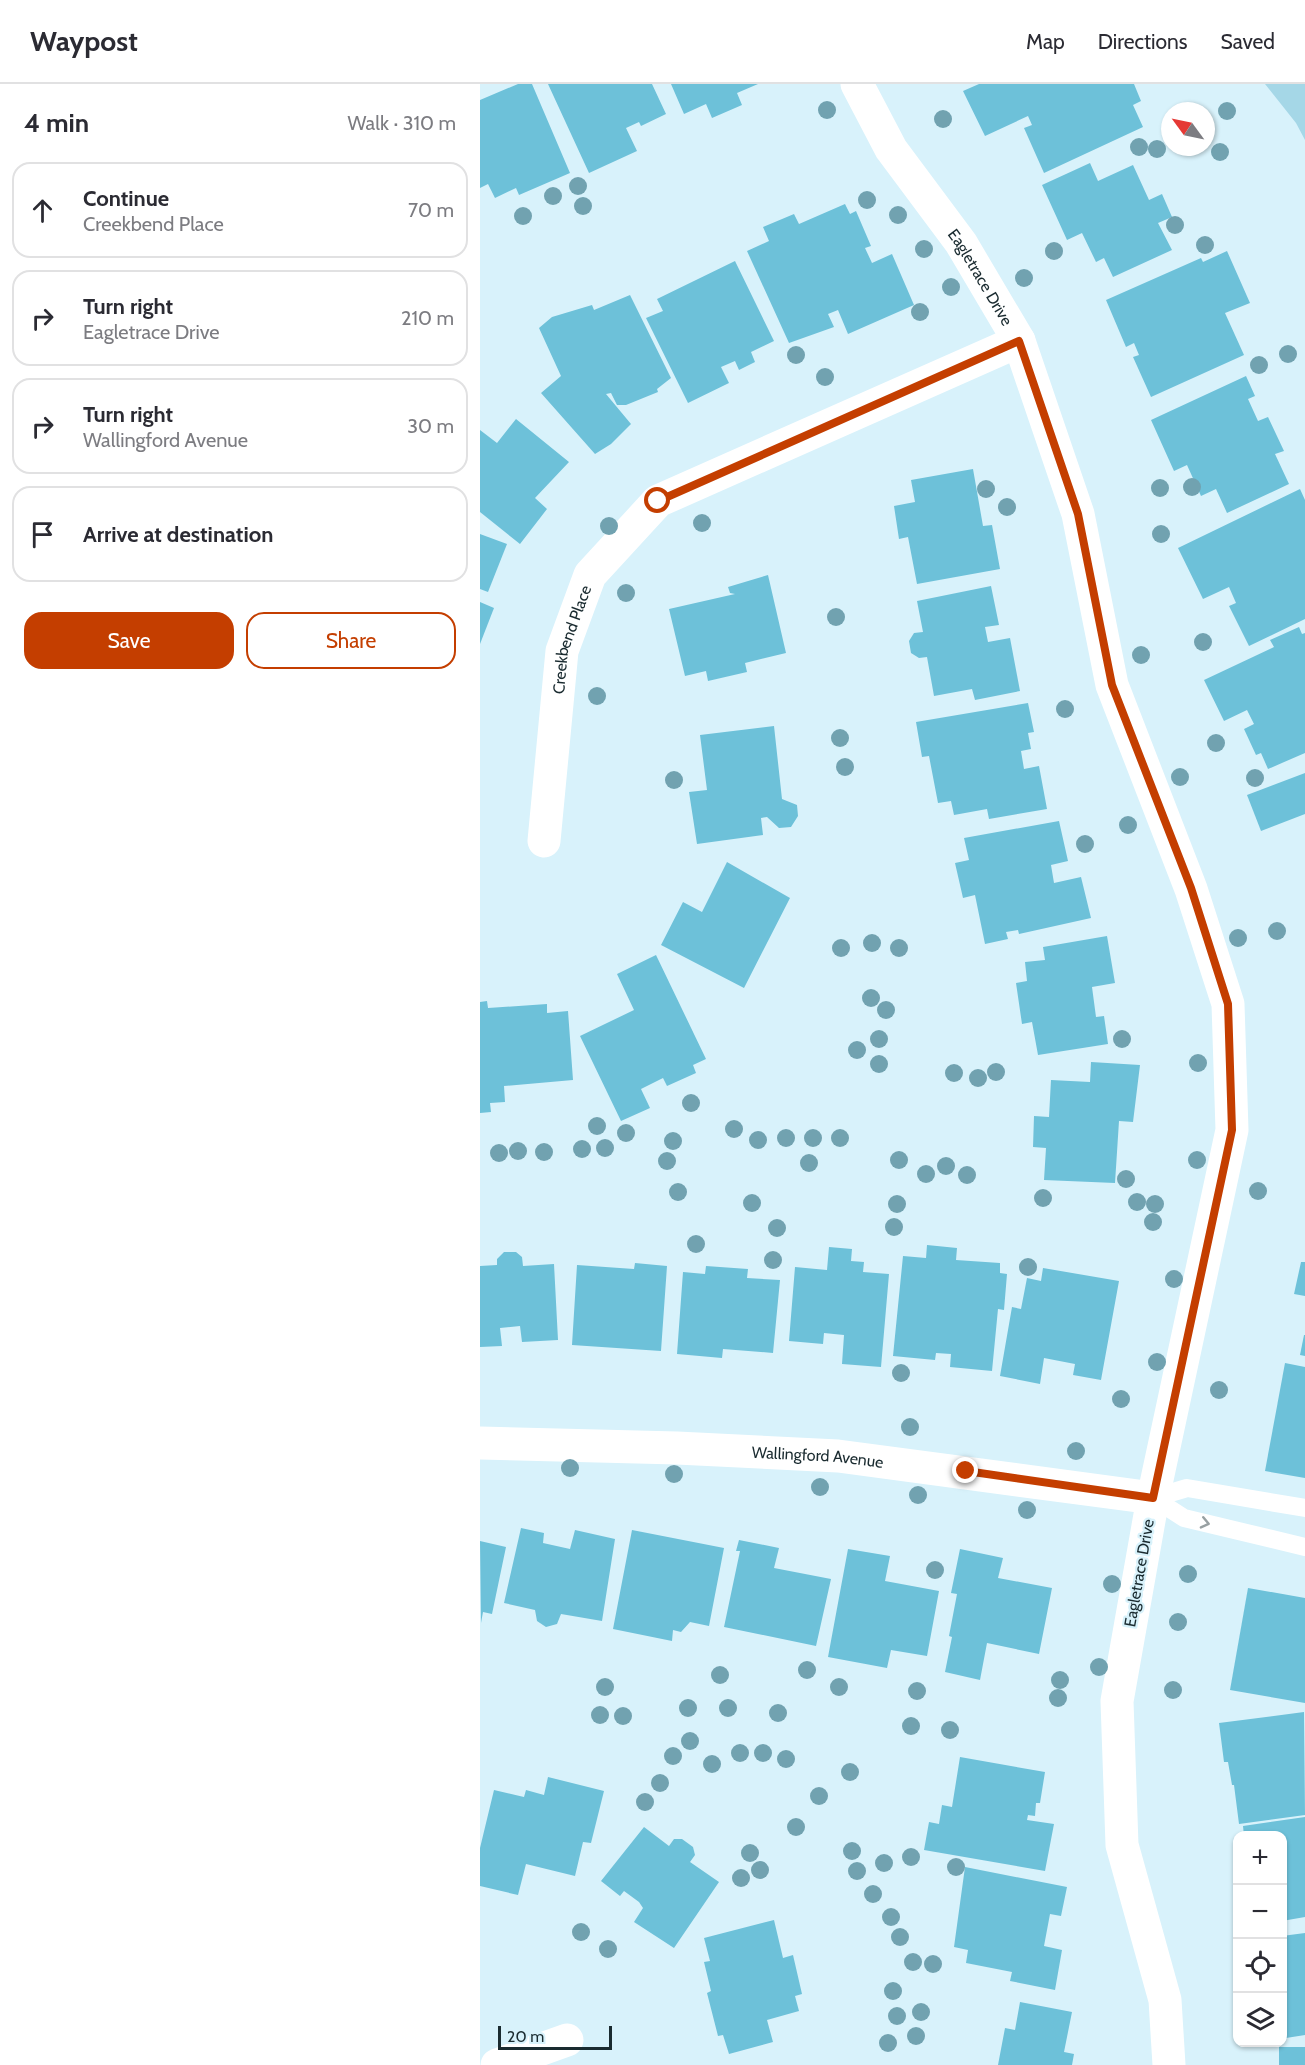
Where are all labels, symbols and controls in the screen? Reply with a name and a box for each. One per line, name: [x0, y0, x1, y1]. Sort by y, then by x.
text: Waypost: [30, 24, 138, 58]
text: Map: [1026, 29, 1065, 54]
text: Directions: [1098, 29, 1187, 54]
text: Saved: [1220, 29, 1275, 54]
north arrow: [1161, 102, 1215, 156]
text: 4 min: [24, 107, 89, 139]
text: Walk · 310 m: [348, 111, 456, 135]
text: Continue: [83, 185, 169, 212]
icon: ahead: [26, 194, 59, 227]
text: 70 m: [408, 198, 454, 222]
text: Creekbend Place: [83, 212, 224, 236]
street label: Eagletrace Drive: [944, 225, 1017, 329]
text: Turn right: [83, 293, 173, 320]
icon: right: [26, 302, 59, 335]
text: 210 m: [401, 306, 454, 330]
text: Eagletrace Drive: [83, 320, 220, 344]
text: Turn right: [83, 401, 173, 428]
icon: right: [26, 410, 59, 443]
text: 30 m: [407, 414, 454, 438]
text: Wallingford Avenue: [83, 428, 248, 452]
route start: [644, 487, 670, 513]
icon: arrive: [26, 518, 59, 551]
text: Arrive at destination: [83, 521, 273, 548]
street label: Creekbend Place: [548, 583, 595, 695]
button: Save: [24, 612, 234, 669]
button: Share: [246, 612, 456, 669]
street label: Wallingford Avenue: [751, 1442, 885, 1471]
route end: [952, 1457, 978, 1483]
one-way arrow: [1200, 1515, 1210, 1528]
street label: Eagletrace Drive: [1120, 1518, 1158, 1628]
map controls: [1233, 1831, 1287, 2047]
button: +: [1233, 1831, 1287, 1885]
button: −: [1233, 1885, 1287, 1939]
button: locate: [1233, 1939, 1287, 1993]
button: layers: [1233, 1993, 1287, 2047]
scale bar: [498, 2023, 612, 2050]
text: 20 m: [507, 2027, 544, 2046]

